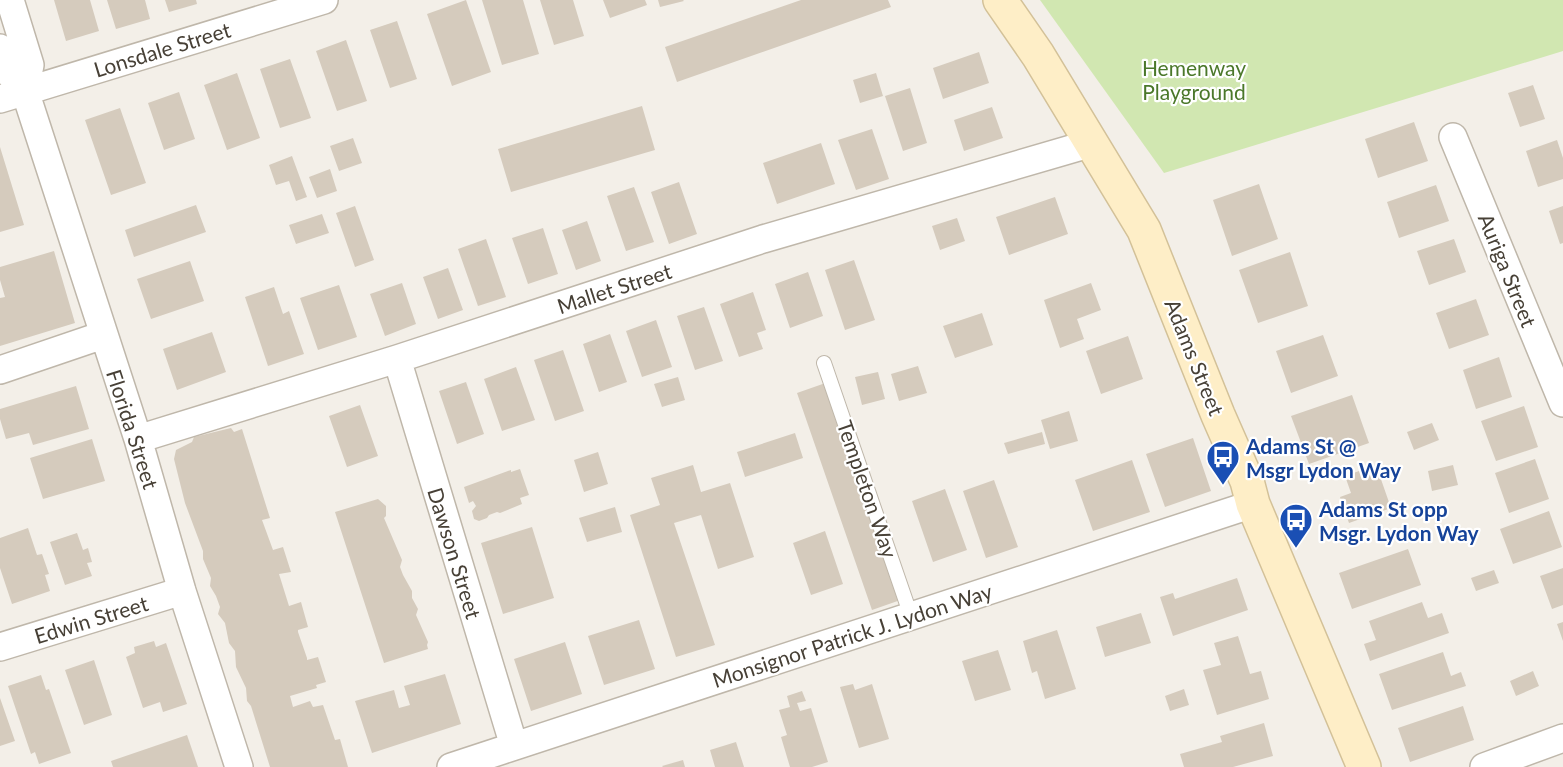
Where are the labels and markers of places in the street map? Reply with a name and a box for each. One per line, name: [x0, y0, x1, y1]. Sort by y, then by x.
place label: Adams St @ Msgr Lydon Way: [1245, 433, 1402, 482]
bus stop icon: Adams St @ Msgr Lydon Way: [1205, 439, 1241, 486]
place label: Adams St opp Msgr. Lydon Way: [1318, 496, 1480, 545]
bus stop icon: Adams St opp Msgr. Lydon Way: [1278, 502, 1314, 549]

